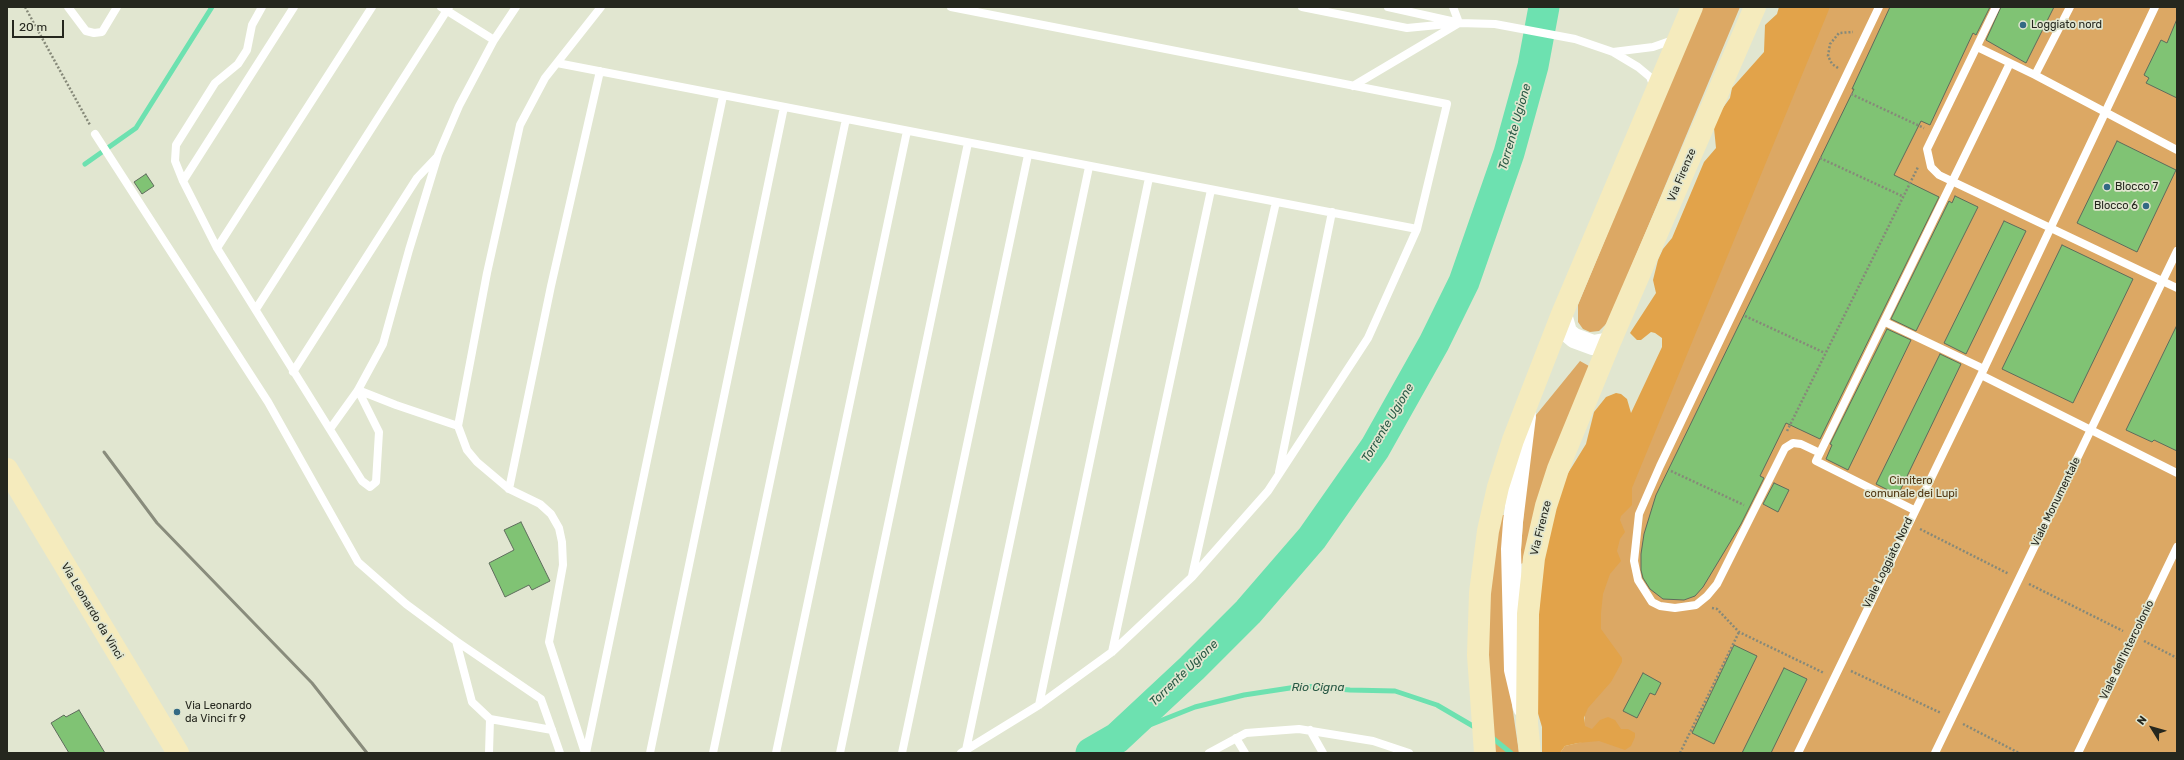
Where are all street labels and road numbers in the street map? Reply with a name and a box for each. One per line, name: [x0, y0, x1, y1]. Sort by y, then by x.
street label: Via Firenze: [1665, 147, 1699, 203]
street label: Viale Monumentale: [2029, 455, 2083, 549]
street label: Via Firenze: [1528, 499, 1554, 557]
street label: Viale Loggiato Nord: [1860, 515, 1916, 611]
street label: Via Leonardo da Vinci: [58, 560, 126, 662]
street label: Viale dell'Intercolonio: [2097, 598, 2157, 702]

